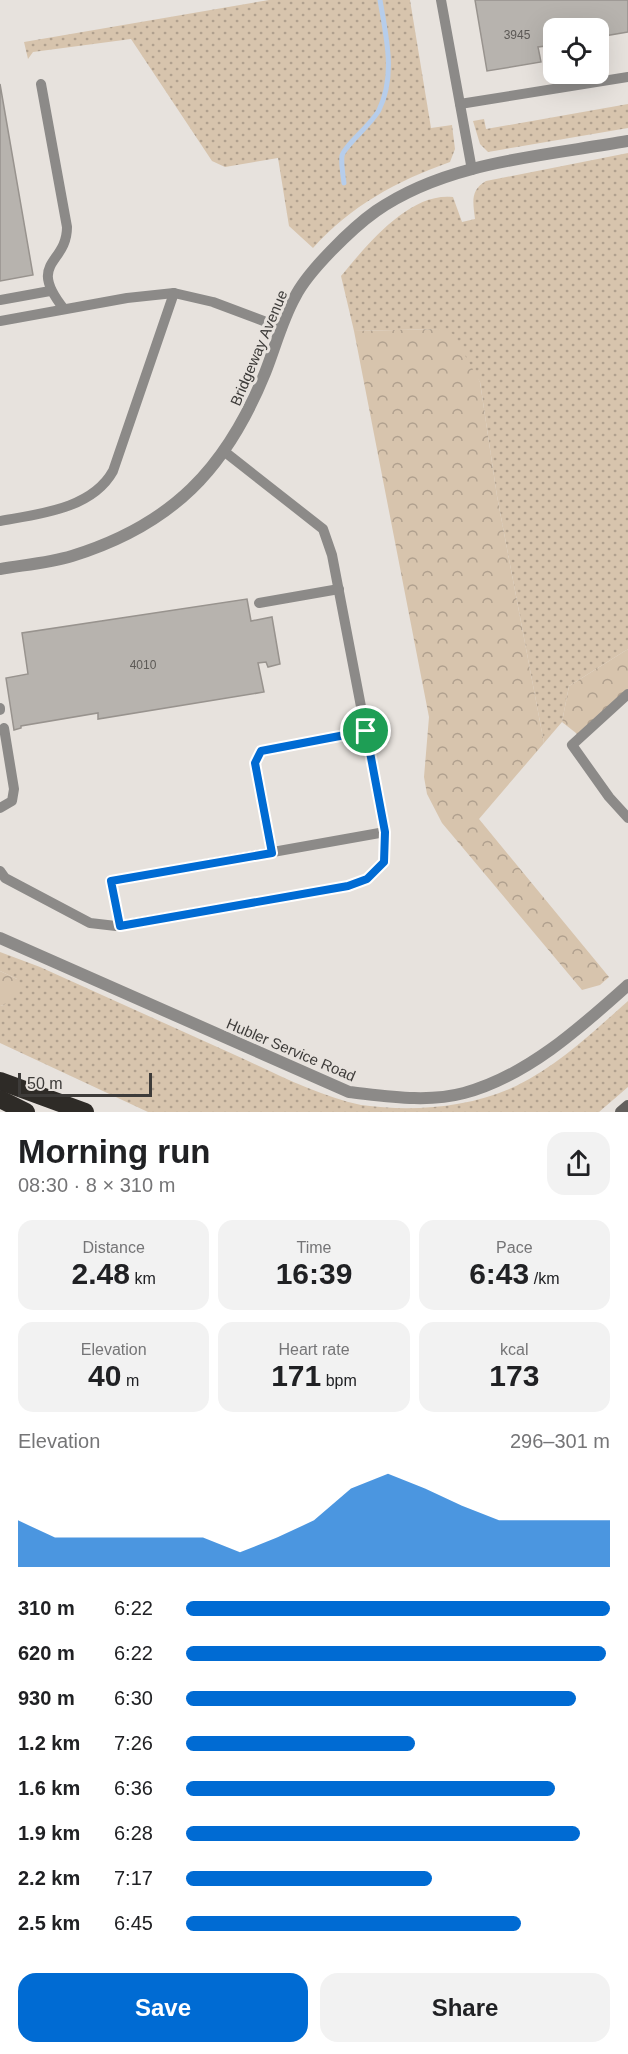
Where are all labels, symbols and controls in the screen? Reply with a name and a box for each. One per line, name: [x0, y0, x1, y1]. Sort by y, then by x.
map controls: [543, 18, 609, 84]
button: locate: [543, 18, 609, 84]
house number: 3945: [504, 28, 531, 42]
street label: Bridgeway Avenue: [226, 287, 291, 408]
house number: 4010: [130, 658, 157, 672]
pin: [340, 705, 391, 756]
icon: arrive: [349, 714, 382, 747]
street label: Hubler Service Road: [224, 1015, 358, 1084]
scale bar: [18, 1070, 152, 1098]
text: 50 m: [27, 1075, 63, 1092]
button: share: [547, 1132, 610, 1195]
text: Morning run: [18, 1133, 210, 1170]
text: 08:30 · 8 × 310 m: [18, 1174, 175, 1196]
text: Distance: [83, 1239, 145, 1256]
text: Time: [297, 1239, 331, 1256]
text: Pace: [496, 1239, 533, 1256]
text: 2.48: [72, 1257, 130, 1290]
text: 16:39: [276, 1257, 352, 1290]
text: 6:43: [469, 1257, 529, 1290]
text: km: [130, 1270, 156, 1287]
text: /km: [529, 1270, 559, 1287]
text: Elevation: [81, 1341, 147, 1358]
text: Heart rate: [278, 1341, 350, 1358]
text: kcal: [500, 1341, 529, 1358]
text: 40: [88, 1359, 121, 1392]
text: 171: [271, 1359, 321, 1392]
text: 173: [489, 1359, 539, 1392]
text: m: [121, 1372, 139, 1389]
text: bpm: [321, 1372, 357, 1389]
text: Elevation: [18, 1430, 100, 1452]
text: 296–301 m: [510, 1430, 610, 1452]
text: 310 m: [18, 1597, 75, 1619]
text: 6:22: [114, 1597, 153, 1619]
text: 620 m: [18, 1642, 75, 1664]
text: 6:22: [114, 1642, 153, 1664]
text: 930 m: [18, 1687, 75, 1709]
text: 6:30: [114, 1687, 153, 1709]
text: 1.2 km: [18, 1732, 80, 1754]
text: 7:26: [114, 1732, 153, 1754]
text: 1.6 km: [18, 1777, 80, 1799]
text: 6:36: [114, 1777, 153, 1799]
text: 1.9 km: [18, 1822, 80, 1844]
text: 6:28: [114, 1822, 153, 1844]
text: 2.2 km: [18, 1867, 80, 1889]
text: 7:17: [114, 1867, 153, 1889]
text: 2.5 km: [18, 1912, 80, 1934]
text: 6:45: [114, 1912, 153, 1934]
button: Save: [18, 1973, 308, 2042]
button: Share: [320, 1973, 610, 2042]

